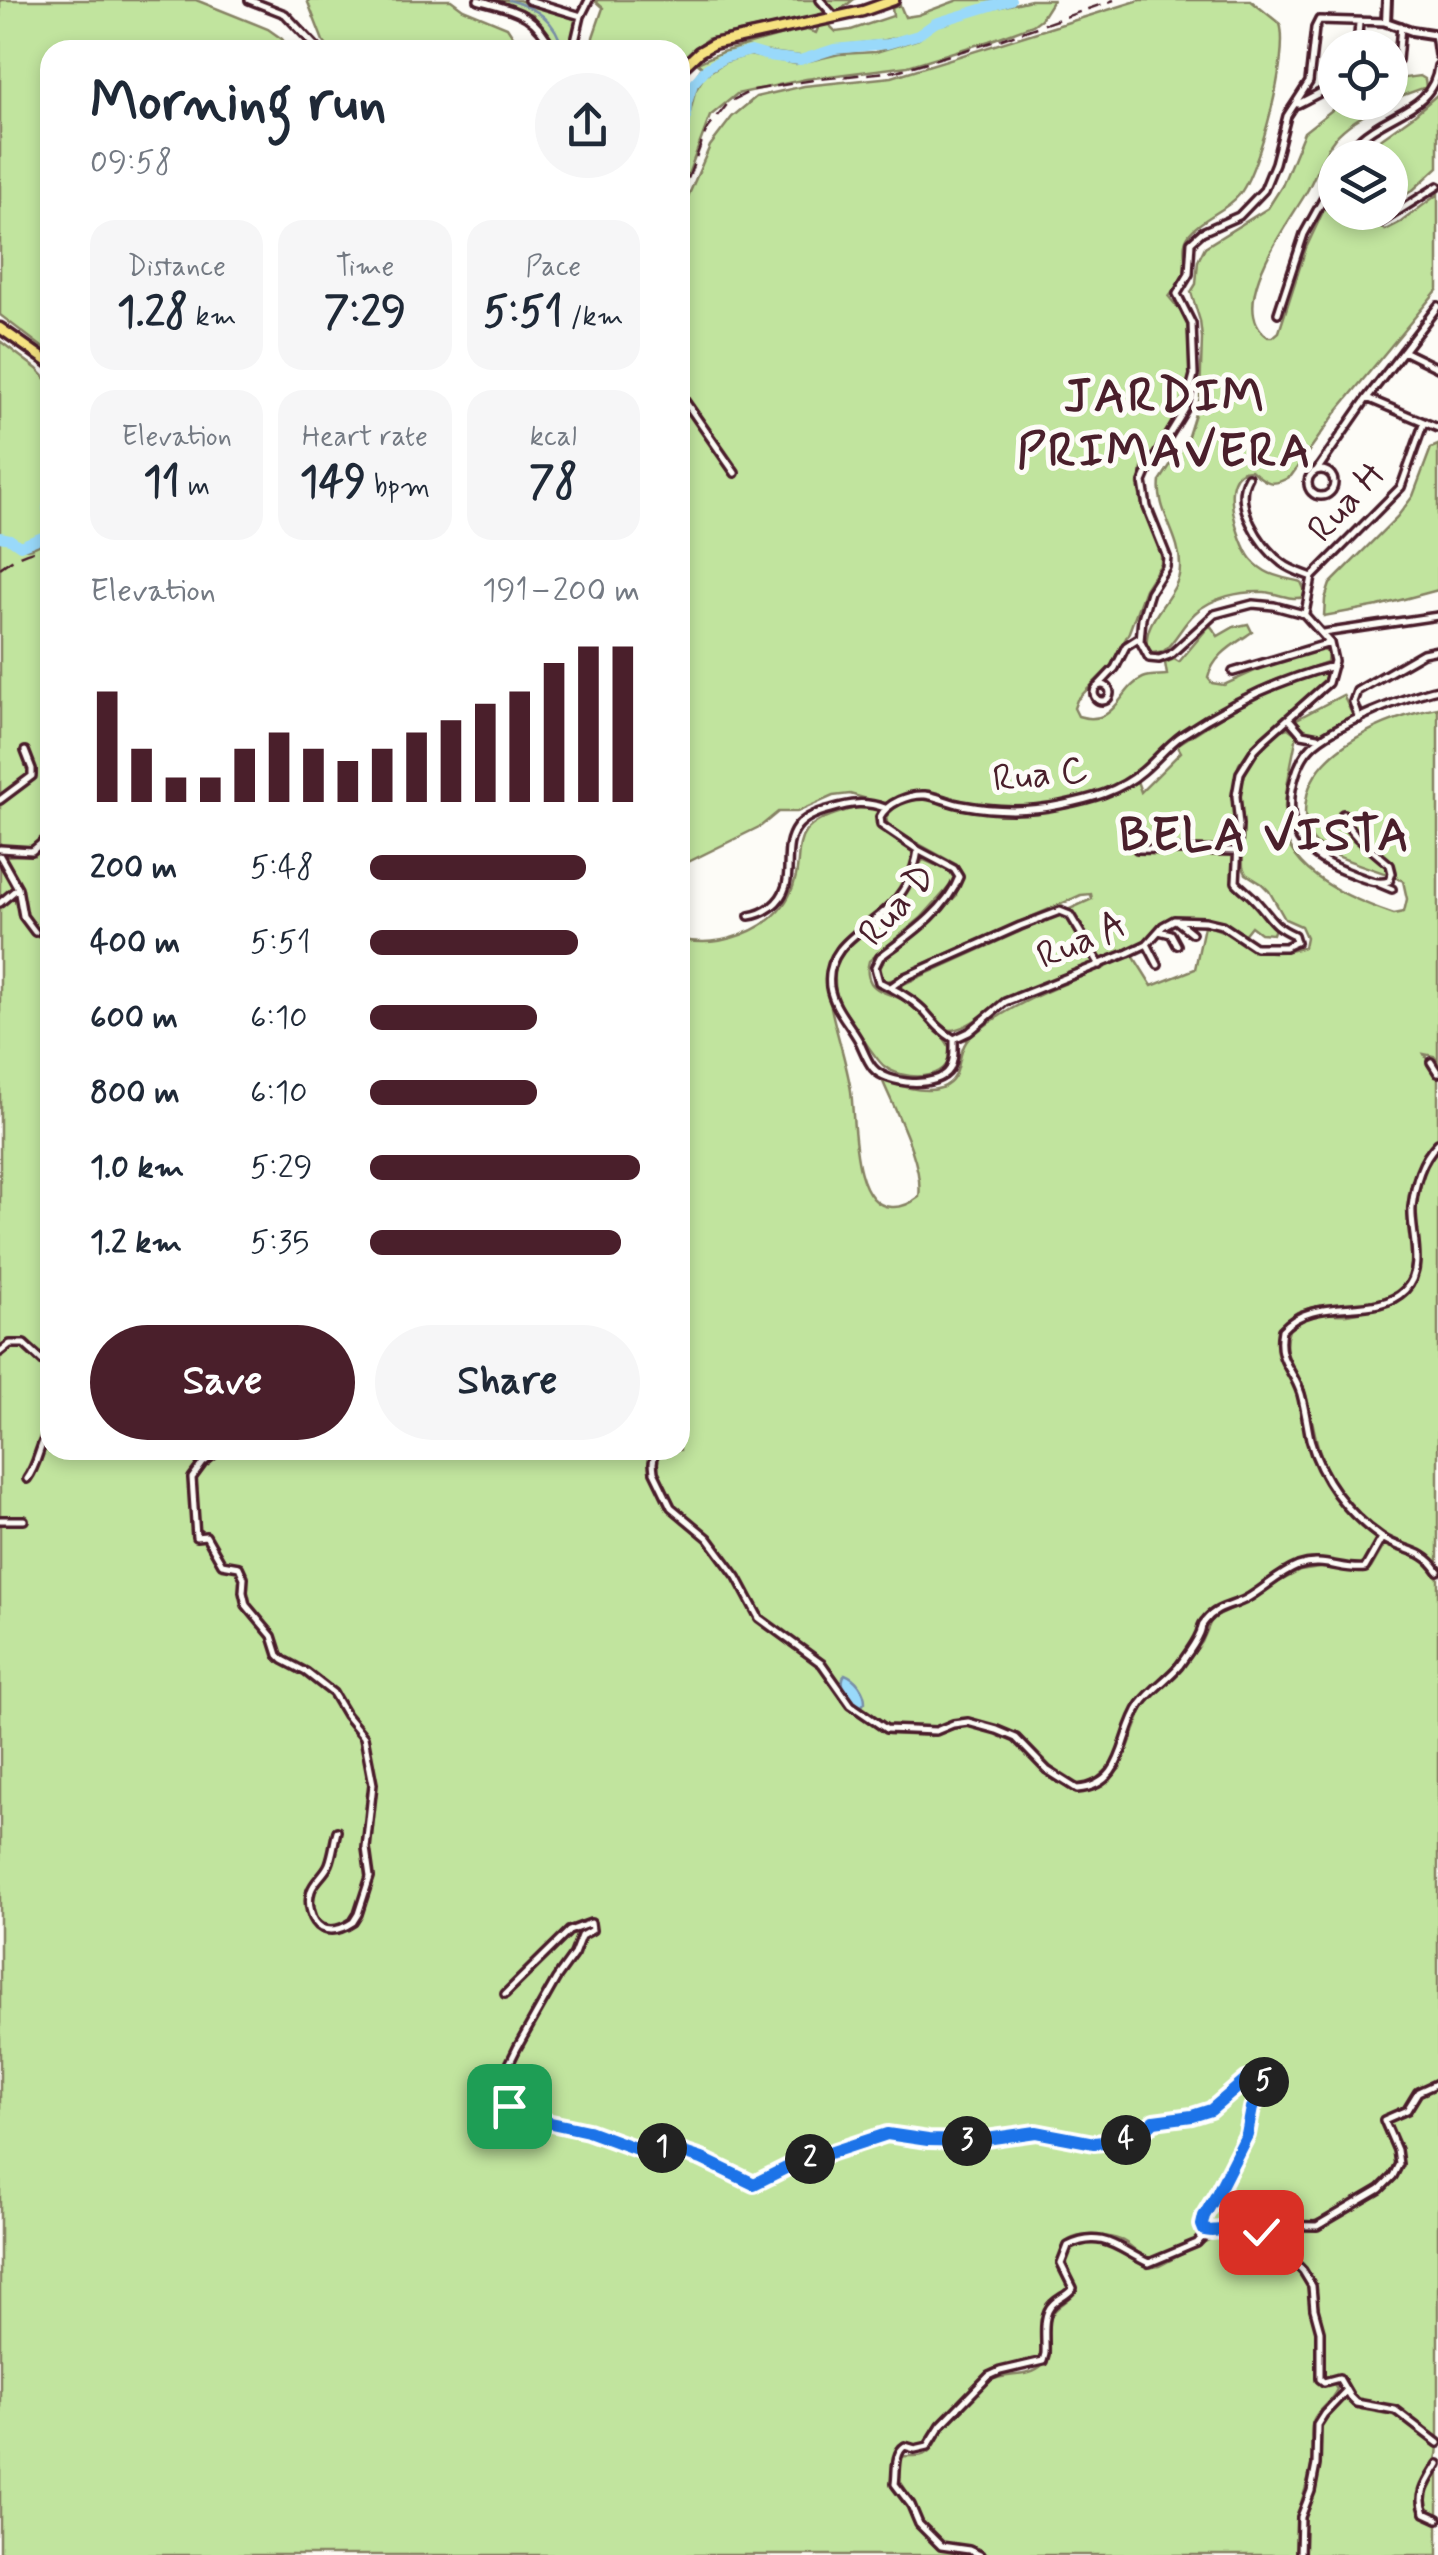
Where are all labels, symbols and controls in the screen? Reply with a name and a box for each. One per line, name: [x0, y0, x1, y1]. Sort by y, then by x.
map controls: [1318, 30, 1408, 230]
button: locate: [1318, 30, 1408, 120]
text: Morning run: [90, 68, 387, 140]
button: share: [535, 73, 640, 178]
button: layers: [1318, 140, 1408, 230]
text: 09:58: [90, 142, 172, 184]
text: Distance: [127, 249, 226, 286]
text: Time: [336, 249, 394, 286]
text: Pace: [525, 249, 581, 286]
text: 1.28: [117, 286, 188, 341]
text: 7:29: [324, 286, 406, 341]
text: 5:51: [483, 286, 563, 341]
text: km: [188, 299, 236, 336]
text: /km: [563, 299, 623, 336]
district label: JARDIM PRIMAVERA: [1017, 366, 1313, 484]
text: Elevation: [122, 419, 232, 456]
text: Heart rate: [302, 419, 428, 456]
text: kcal: [530, 419, 577, 456]
street label: Rua H: [1298, 452, 1396, 554]
text: 11: [143, 456, 180, 511]
text: 149: [300, 456, 366, 511]
text: 78: [529, 456, 578, 511]
text: m: [180, 469, 210, 506]
text: bpm: [366, 469, 430, 506]
text: Elevation: [90, 570, 216, 612]
text: 191–200 m: [482, 570, 640, 612]
street label: Rua C: [990, 746, 1090, 805]
district label: BELA VISTA: [1119, 805, 1411, 868]
text: 200 m: [90, 847, 177, 889]
text: 5:48: [250, 847, 314, 889]
street label: Rua D: [848, 854, 947, 957]
street label: Rua A: [1030, 901, 1134, 982]
text: 400 m: [90, 922, 180, 964]
text: 5:51: [250, 922, 311, 964]
text: 600 m: [90, 997, 178, 1039]
text: 6:10: [250, 997, 308, 1039]
text: 800 m: [90, 1072, 180, 1114]
text: 6:10: [250, 1072, 308, 1114]
text: 1.0 km: [90, 1147, 184, 1189]
text: 5:29: [250, 1147, 313, 1189]
text: 1.2 km: [90, 1222, 182, 1264]
text: 5:35: [250, 1222, 309, 1264]
button: Save: [90, 1325, 355, 1440]
button: Share: [375, 1325, 640, 1440]
pin: 5: [1239, 2057, 1289, 2107]
text: 5: [1256, 2063, 1272, 2100]
pin: [467, 2064, 552, 2149]
icon: arrive: [482, 2079, 537, 2134]
pin: 4: [1101, 2115, 1151, 2165]
pin: 3: [942, 2116, 992, 2166]
text: 4: [1118, 2121, 1134, 2158]
text: 3: [961, 2122, 973, 2159]
pin: 1: [637, 2123, 687, 2173]
text: 1: [656, 2129, 668, 2166]
pin: 2: [785, 2134, 835, 2184]
text: 2: [803, 2140, 817, 2177]
pin: [1219, 2190, 1304, 2275]
icon: check: [1234, 2205, 1289, 2260]

